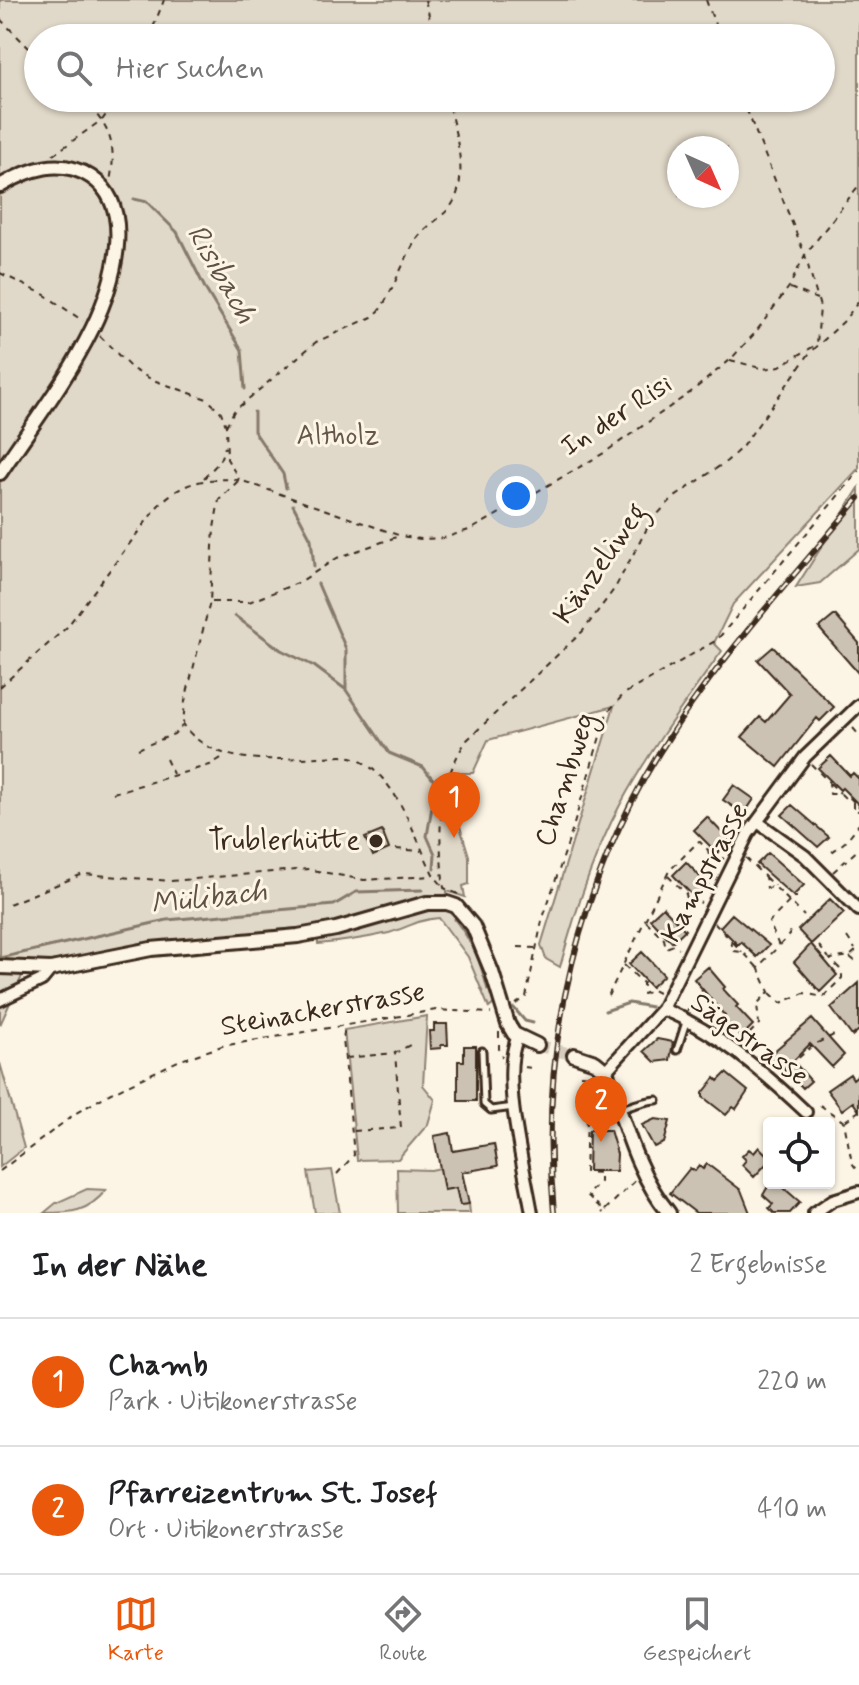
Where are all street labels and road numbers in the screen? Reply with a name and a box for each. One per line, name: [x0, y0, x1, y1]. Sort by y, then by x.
street label: In der Risi: [554, 366, 680, 466]
street label: Känzeliweg: [546, 496, 659, 634]
street label: Chambweg: [527, 708, 607, 852]
street label: Kampstrasse: [654, 796, 758, 950]
street label: Steinackerstrasse: [218, 974, 428, 1046]
street label: Sägestrasse: [682, 985, 816, 1095]

